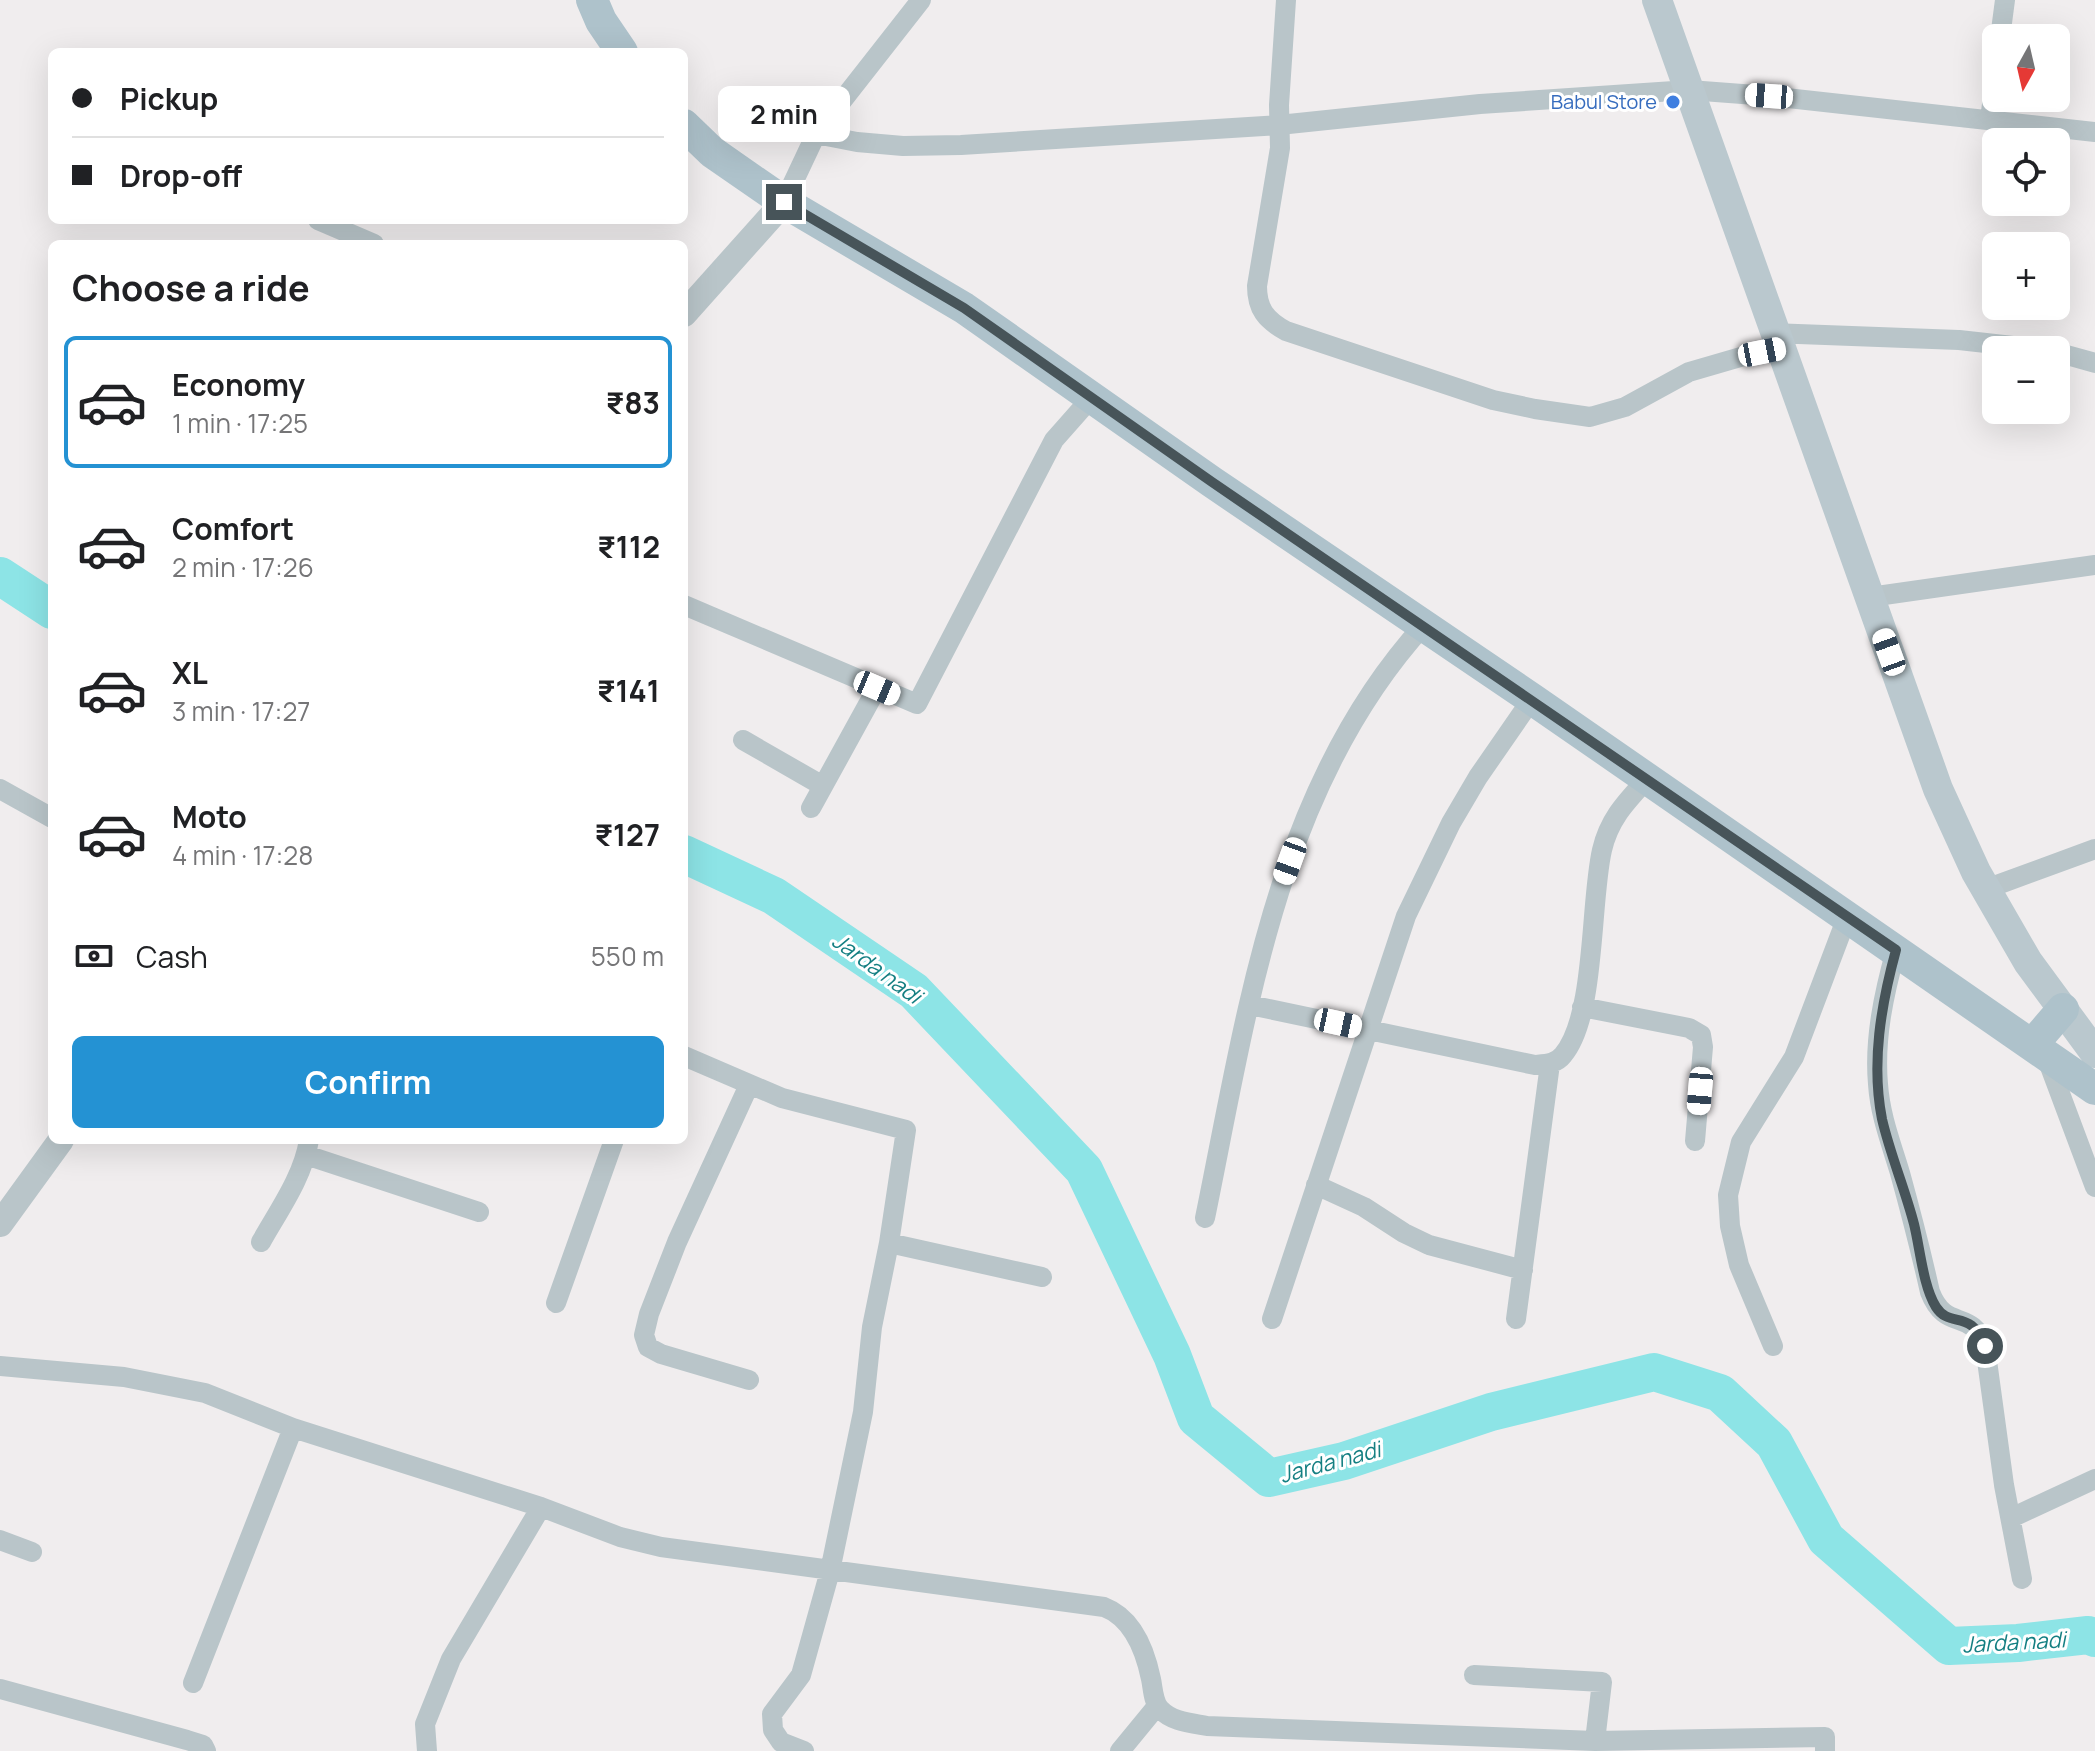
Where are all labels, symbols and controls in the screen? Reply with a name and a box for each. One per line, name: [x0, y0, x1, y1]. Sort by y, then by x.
north arrow: [1982, 24, 2070, 112]
map controls: [1982, 24, 2070, 424]
text: Pickup: [120, 78, 218, 119]
car: [1744, 82, 1794, 110]
callout: 2 min: [718, 86, 850, 142]
place label: Babul Store: [1551, 88, 1657, 115]
marker: Babul Store: [1664, 93, 1682, 111]
text: 2 min: [750, 96, 818, 132]
button: locate: [1982, 128, 2070, 216]
text: Drop-off: [120, 155, 242, 196]
route end: [766, 184, 802, 220]
button: +: [1982, 232, 2070, 320]
text: Choose a ride: [72, 263, 310, 312]
car: [1736, 336, 1788, 368]
button: −: [1982, 336, 2070, 424]
text: Economy: [172, 364, 305, 405]
icon: car: [76, 366, 148, 438]
text: ₹83: [606, 382, 660, 423]
text: 1 min · 17:25: [172, 405, 308, 441]
text: Comfort: [172, 508, 294, 549]
icon: car: [76, 510, 148, 582]
text: ₹112: [597, 526, 660, 567]
text: 2 min · 17:26: [172, 549, 314, 585]
car: [1870, 625, 1908, 679]
text: XL: [172, 652, 208, 693]
icon: car: [76, 654, 148, 726]
car: [850, 668, 904, 708]
text: ₹141: [597, 670, 660, 711]
text: 3 min · 17:27: [172, 693, 310, 729]
text: Moto: [172, 796, 247, 837]
icon: car: [76, 798, 148, 870]
text: ₹127: [594, 814, 660, 855]
car: [1271, 834, 1309, 888]
text: 4 min · 17:28: [172, 837, 313, 873]
water label: Jarda nadi: [826, 926, 930, 1012]
icon: cash: [72, 934, 116, 978]
text: Cash: [136, 936, 208, 977]
text: 550 m: [591, 938, 664, 974]
car: [1312, 1006, 1364, 1040]
button: Confirm: [72, 1036, 664, 1128]
car: [1686, 1066, 1714, 1116]
route start: [1967, 1328, 2003, 1364]
water label: Jarda nadi: [1276, 1433, 1387, 1490]
water label: Jarda nadi: [1962, 1624, 2069, 1660]

